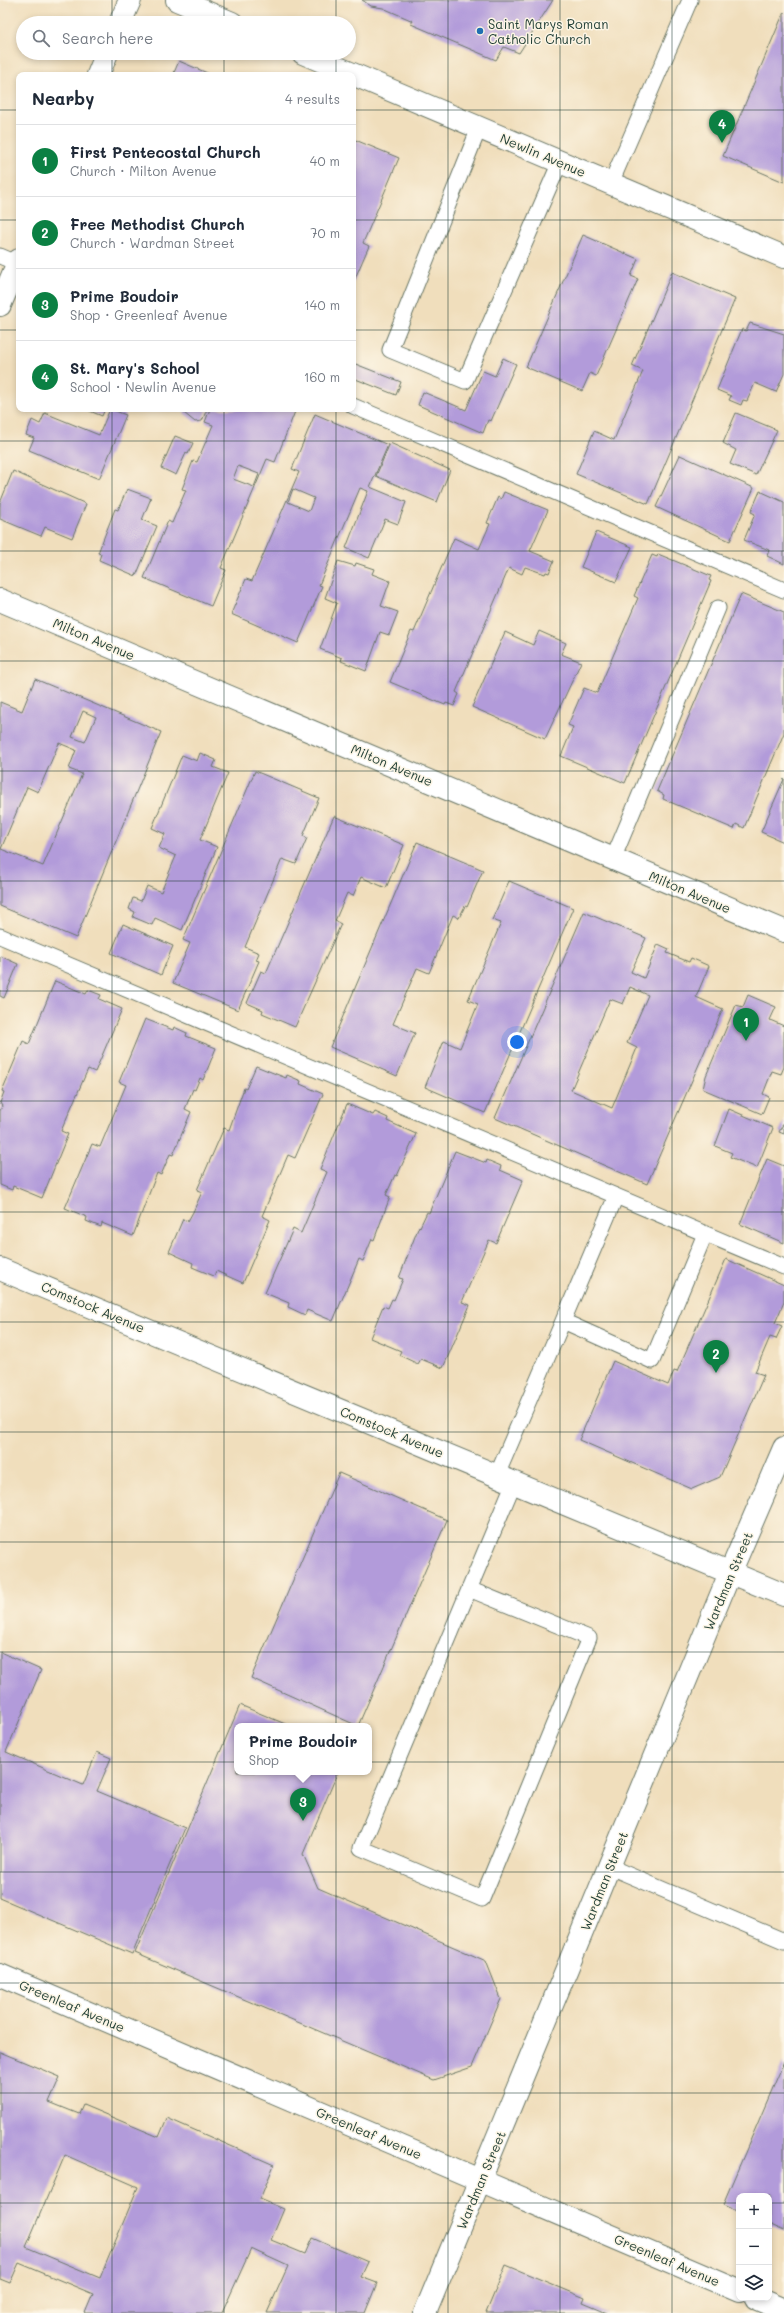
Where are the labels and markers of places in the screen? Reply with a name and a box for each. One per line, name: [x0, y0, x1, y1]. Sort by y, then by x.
place label: Saint Marys Roman Catholic Church: [488, 15, 608, 47]
marker: Saint Marys Roman Catholic Church: [475, 26, 485, 36]
pin: 4: [709, 110, 735, 143]
pin: 1: [733, 1008, 759, 1041]
pin: 2: [703, 1340, 729, 1373]
pin: 3: [290, 1788, 316, 1821]

